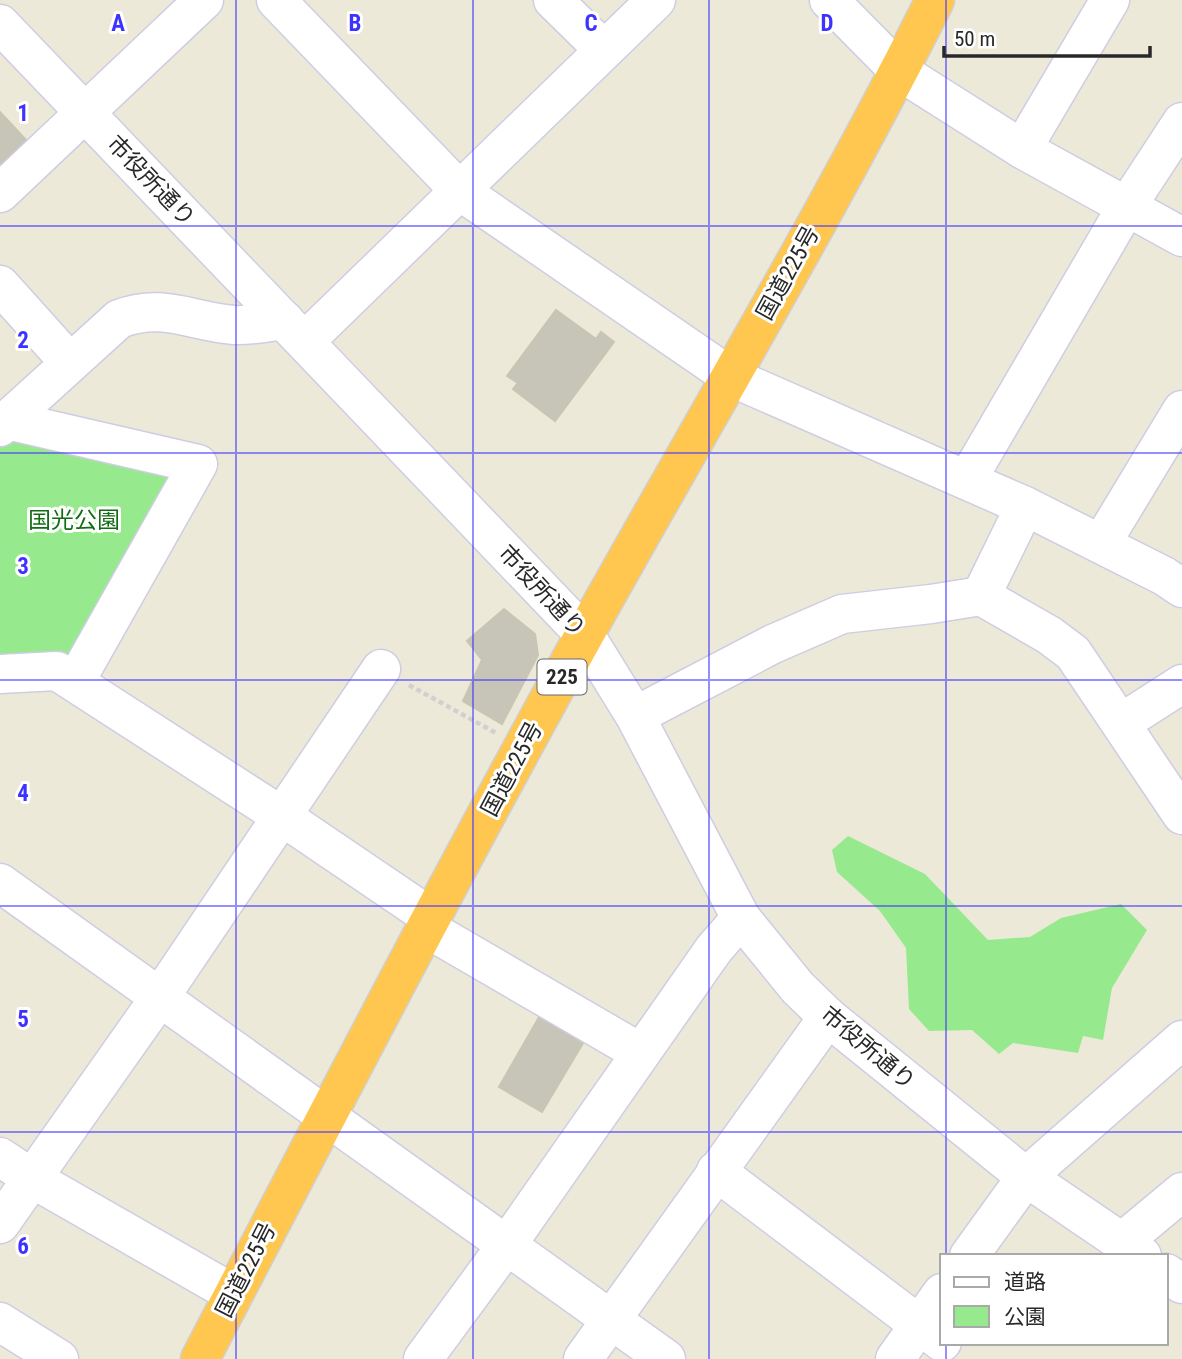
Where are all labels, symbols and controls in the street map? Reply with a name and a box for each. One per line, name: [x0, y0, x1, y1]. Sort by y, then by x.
text: A: [111, 10, 125, 37]
text: B: [349, 10, 361, 37]
text: C: [584, 10, 598, 37]
text: D: [821, 10, 834, 37]
scale bar: [944, 14, 1150, 58]
text: 50 m: [954, 27, 995, 51]
text: 1: [17, 100, 29, 127]
street label: 市役所通り: [101, 130, 201, 232]
street label: 国道225号: [751, 221, 825, 325]
text: 2: [17, 327, 29, 354]
park label: 国光公園: [28, 507, 120, 534]
street label: 市役所通り: [493, 540, 591, 642]
text: 3: [17, 553, 29, 580]
road number: 225: [538, 660, 586, 694]
street label: 国道225号: [476, 717, 548, 821]
text: 4: [17, 780, 29, 807]
street label: 市役所通り: [815, 1001, 921, 1095]
text: 5: [17, 1006, 29, 1033]
street label: 国道225号: [211, 1218, 281, 1322]
text: 6: [17, 1233, 29, 1260]
legend: [940, 1254, 1168, 1345]
text: 道路: [1004, 1270, 1046, 1294]
text: 公園: [1004, 1305, 1046, 1329]

